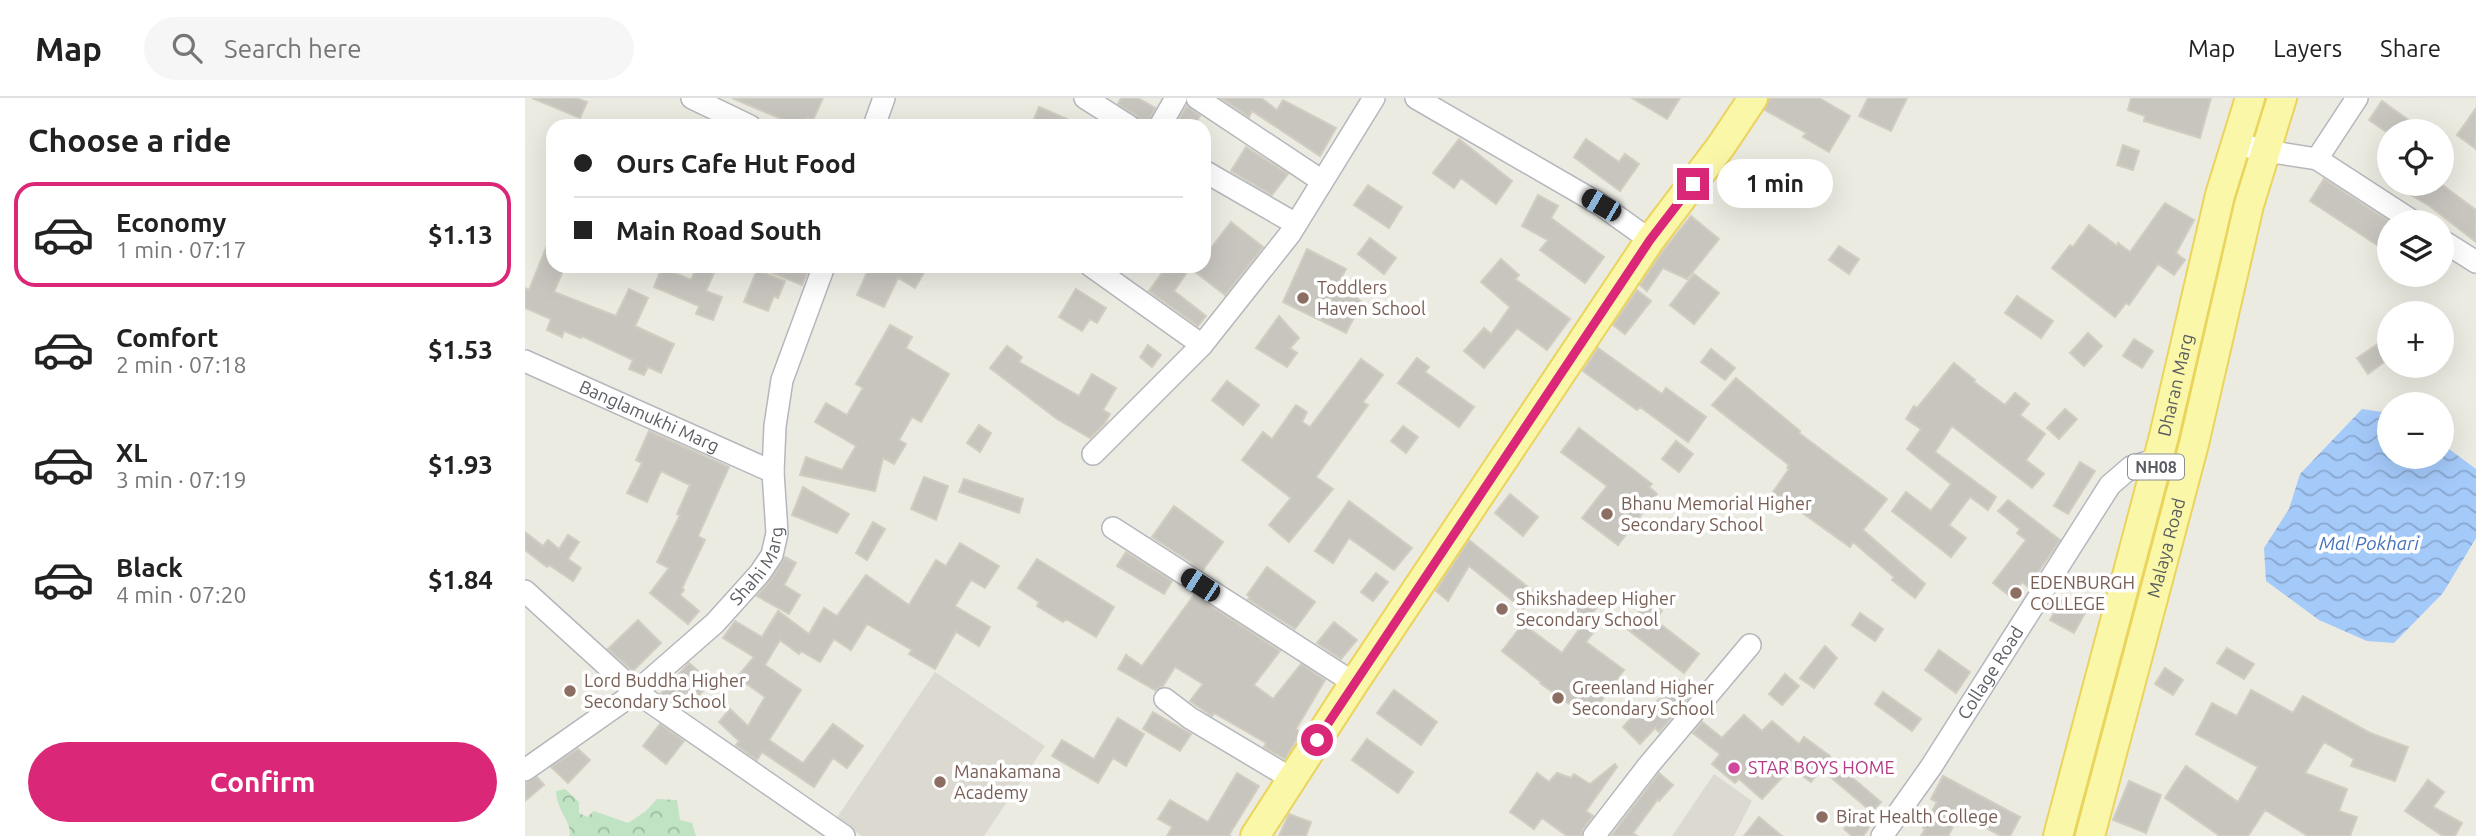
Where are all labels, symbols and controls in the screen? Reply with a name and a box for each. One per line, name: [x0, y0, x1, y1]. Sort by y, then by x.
search box: [144, 17, 634, 80]
icon: search: [168, 29, 206, 67]
text: Map: [35, 30, 102, 67]
text: Search here: [224, 34, 362, 63]
text: Map: [2188, 35, 2235, 62]
text: Layers: [2273, 35, 2342, 62]
text: Share: [2380, 35, 2441, 62]
map controls: [2377, 119, 2454, 469]
button: locate: [2377, 119, 2454, 196]
text: Choose a ride: [28, 122, 231, 158]
text: Ours Cafe Hut Food: [616, 149, 856, 178]
callout: 1 min: [1717, 160, 1833, 208]
route end: [1677, 168, 1709, 200]
text: 1 min: [1746, 171, 1804, 196]
car: [1578, 185, 1625, 225]
icon: car: [32, 203, 95, 266]
text: Economy: [116, 208, 226, 237]
button: layers: [2377, 210, 2454, 287]
text: Main Road South: [616, 216, 822, 245]
text: $1.13: [428, 220, 493, 249]
text: 1 min · 07:17: [116, 237, 247, 262]
place label: Toddlers Haven School: [1317, 277, 1426, 318]
marker: Toddlers Haven School: [1295, 290, 1311, 306]
button: +: [2377, 301, 2454, 378]
icon: car: [32, 318, 95, 381]
text: Comfort: [116, 323, 219, 352]
street label: Dharan Marg: [2153, 332, 2196, 438]
text: $1.53: [428, 335, 493, 364]
text: 2 min · 07:18: [116, 352, 247, 377]
street label: Banglamukhi Marg: [576, 376, 723, 456]
button: −: [2377, 392, 2454, 469]
icon: car: [32, 433, 95, 496]
text: XL: [116, 438, 147, 467]
text: $1.93: [428, 450, 493, 479]
road number: NH08: [2128, 454, 2184, 480]
text: 3 min · 07:19: [116, 467, 247, 492]
place label: Bhanu Memorial Higher Secondary School: [1621, 493, 1812, 534]
street label: Malaya Road: [2143, 496, 2188, 600]
marker: Bhanu Memorial Higher Secondary School: [1599, 506, 1615, 522]
street label: Shahi Marg: [725, 527, 786, 609]
water label: Mal Pokhari: [2319, 532, 2420, 554]
icon: car: [32, 548, 95, 611]
text: Black: [116, 553, 183, 582]
text: $1.84: [428, 565, 493, 594]
car: [1177, 565, 1224, 605]
place label: EDENBURGH COLLEGE: [2030, 572, 2135, 613]
text: 4 min · 07:20: [116, 582, 247, 607]
marker: EDENBURGH COLLEGE: [2008, 585, 2024, 601]
place label: Shikshadeep Higher Secondary School: [1516, 588, 1676, 629]
marker: Shikshadeep Higher Secondary School: [1494, 601, 1510, 617]
street label: Collage Road: [1953, 622, 2027, 723]
place label: Lord Buddha Higher Secondary School: [584, 670, 746, 711]
place label: Greenland Higher Secondary School: [1572, 677, 1714, 718]
marker: Lord Buddha Higher Secondary School: [562, 683, 578, 699]
marker: Greenland Higher Secondary School: [1550, 690, 1566, 706]
route start: [1301, 724, 1333, 756]
button: Confirm: [28, 742, 497, 822]
place label: STAR BOYS HOME: [1748, 757, 1895, 777]
marker: STAR BOYS HOME: [1726, 760, 1742, 776]
place label: Manakamana Academy: [954, 761, 1061, 802]
marker: Manakamana Academy: [932, 774, 948, 790]
place label: Birat Health College: [1836, 806, 1998, 826]
marker: Birat Health College: [1814, 809, 1830, 825]

